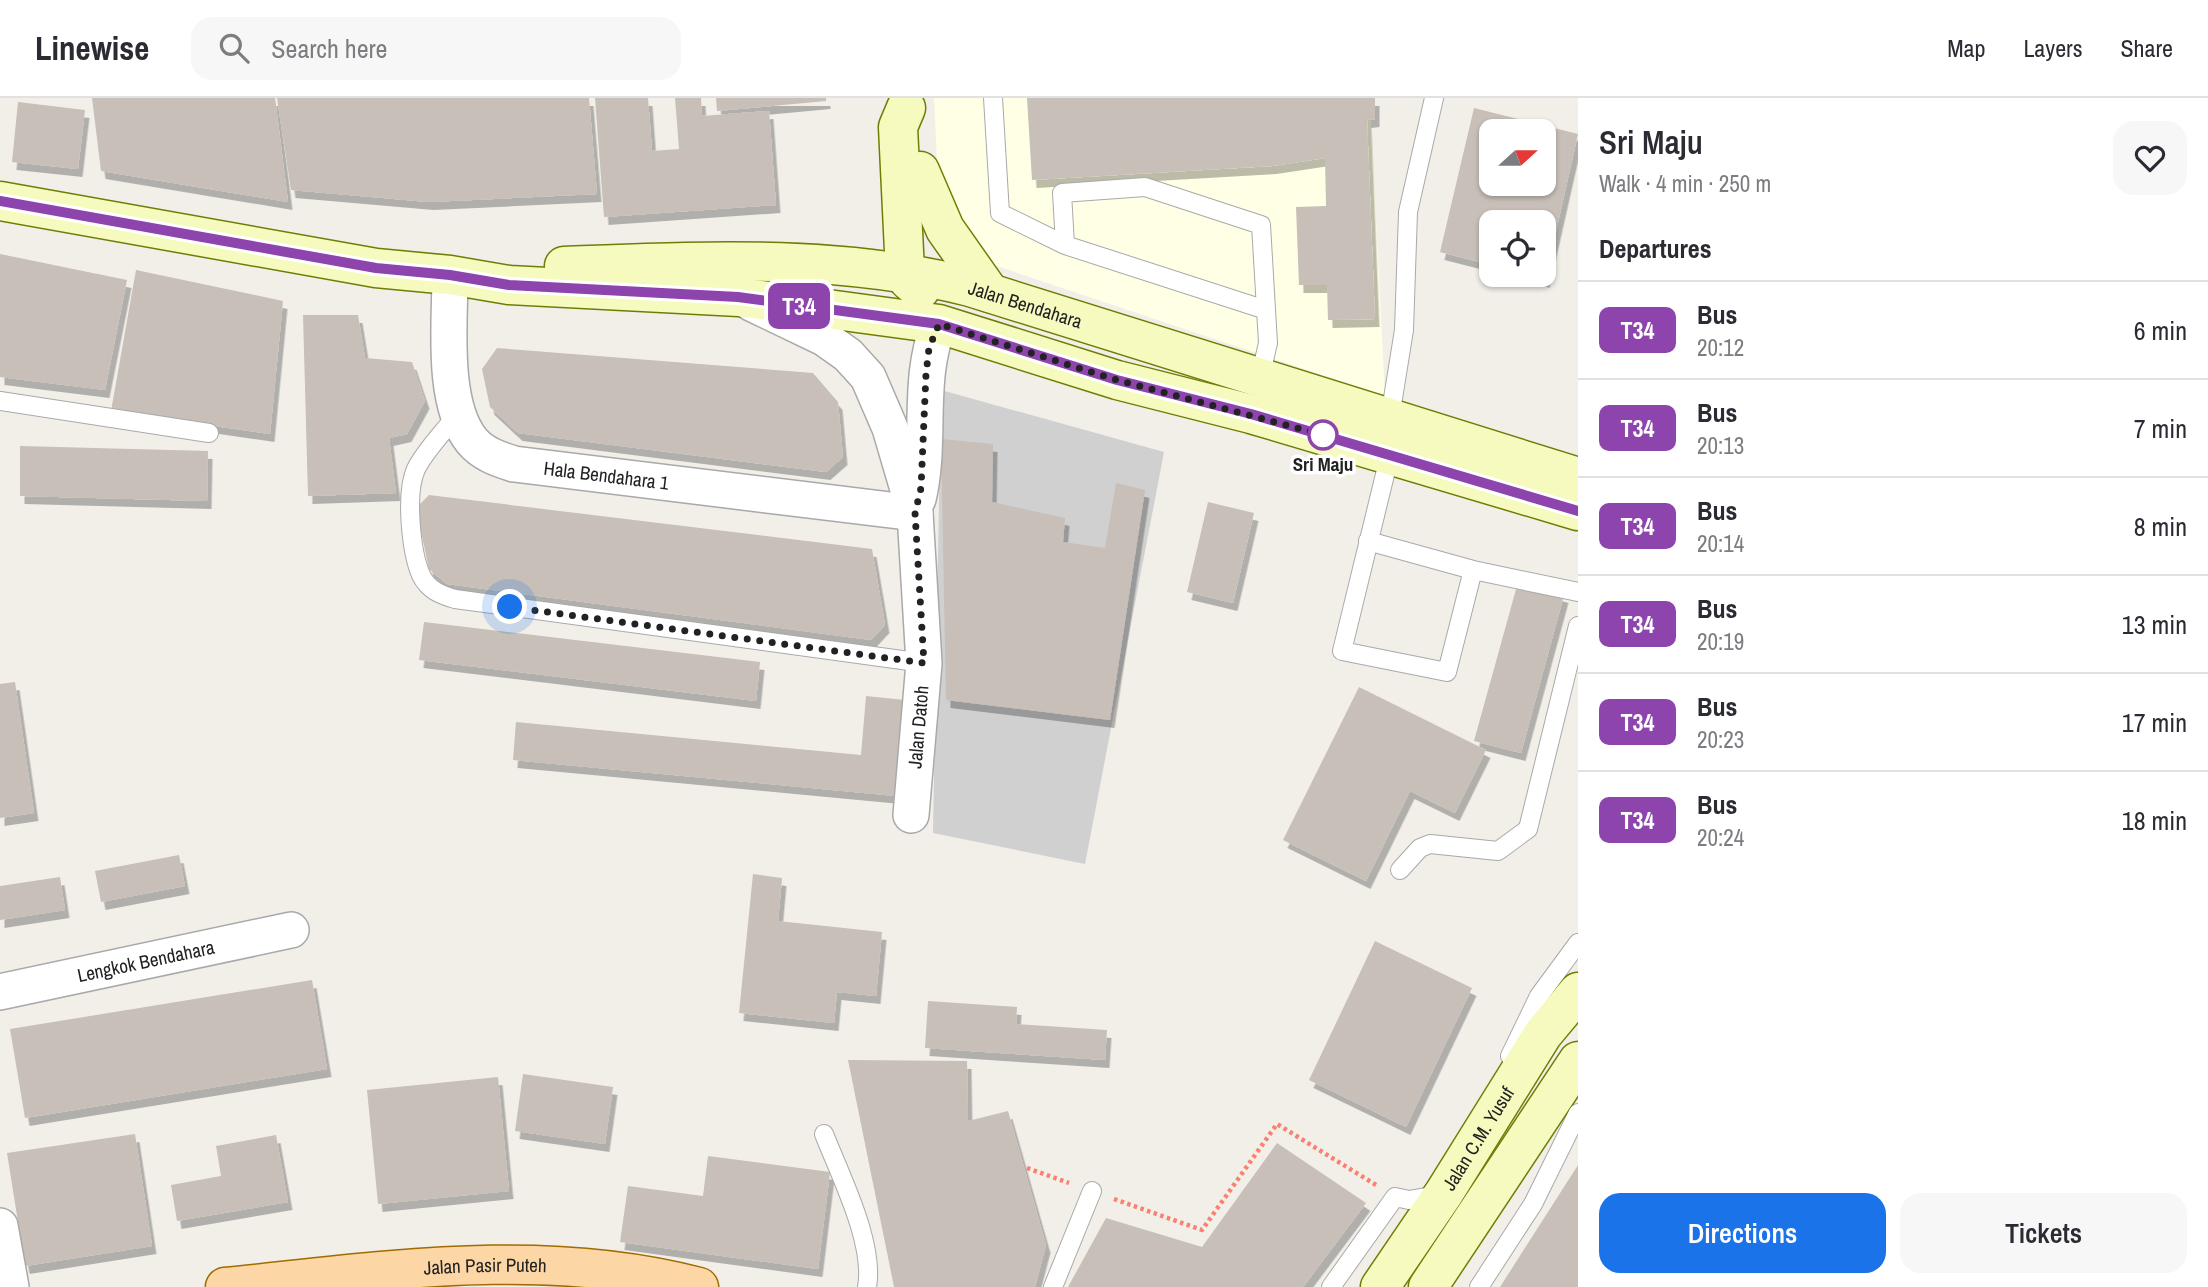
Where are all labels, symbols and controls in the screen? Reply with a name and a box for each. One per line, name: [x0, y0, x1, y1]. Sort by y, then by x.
search box: [191, 17, 681, 80]
text: Linewise: [35, 26, 149, 70]
icon: search: [215, 29, 253, 67]
text: Search here: [271, 31, 387, 66]
text: Map: [1947, 32, 1985, 64]
text: Layers: [2023, 32, 2082, 64]
text: Share: [2120, 32, 2173, 64]
north arrow: [1479, 119, 1556, 196]
map controls: [1479, 119, 1556, 287]
text: Sri Maju: [1599, 120, 1703, 164]
button: heart: [2113, 121, 2187, 195]
text: Walk · 4 min · 250 m: [1599, 168, 1771, 199]
button: locate: [1479, 210, 1556, 287]
text: Departures: [1599, 231, 1712, 266]
street label: Jalan Bendahara: [965, 274, 1086, 334]
line badge: T34: [759, 283, 839, 329]
text: T34: [782, 290, 816, 322]
text: Bus: [1697, 297, 1737, 332]
text: 6 min: [2134, 313, 2187, 348]
text: T34: [1621, 314, 1654, 346]
text: 20:12: [1697, 332, 1744, 363]
text: Bus: [1697, 395, 1737, 430]
text: 7 min: [2134, 411, 2187, 446]
text: T34: [1621, 412, 1654, 444]
marker: Sri Maju: [1308, 420, 1338, 450]
text: 20:13: [1697, 430, 1744, 461]
place label: Sri Maju: [1293, 451, 1353, 477]
street label: Hala Bendahara 1: [542, 455, 671, 496]
text: Bus: [1697, 493, 1737, 528]
text: 8 min: [2134, 509, 2187, 544]
text: T34: [1621, 510, 1654, 542]
text: 20:14: [1697, 528, 1744, 559]
your location: [492, 589, 527, 624]
text: Bus: [1697, 591, 1737, 626]
text: 13 min: [2122, 607, 2187, 642]
text: T34: [1621, 608, 1654, 640]
text: 20:19: [1697, 626, 1744, 657]
street label: Jalan Datoh: [901, 684, 935, 770]
text: Bus: [1697, 689, 1737, 724]
text: 17 min: [2122, 705, 2187, 740]
text: T34: [1621, 706, 1654, 738]
text: 20:23: [1697, 724, 1744, 755]
text: Bus: [1697, 787, 1737, 822]
text: 18 min: [2122, 803, 2187, 838]
text: T34: [1621, 804, 1654, 836]
text: 20:24: [1697, 822, 1744, 853]
street label: Lengkok Bendahara: [75, 934, 217, 988]
street label: Jalan C.M. Yusuf: [1436, 1081, 1520, 1195]
button: Directions: [1599, 1193, 1886, 1273]
button: Tickets: [1900, 1193, 2187, 1273]
street label: Jalan Pasir Puteh: [423, 1252, 547, 1281]

